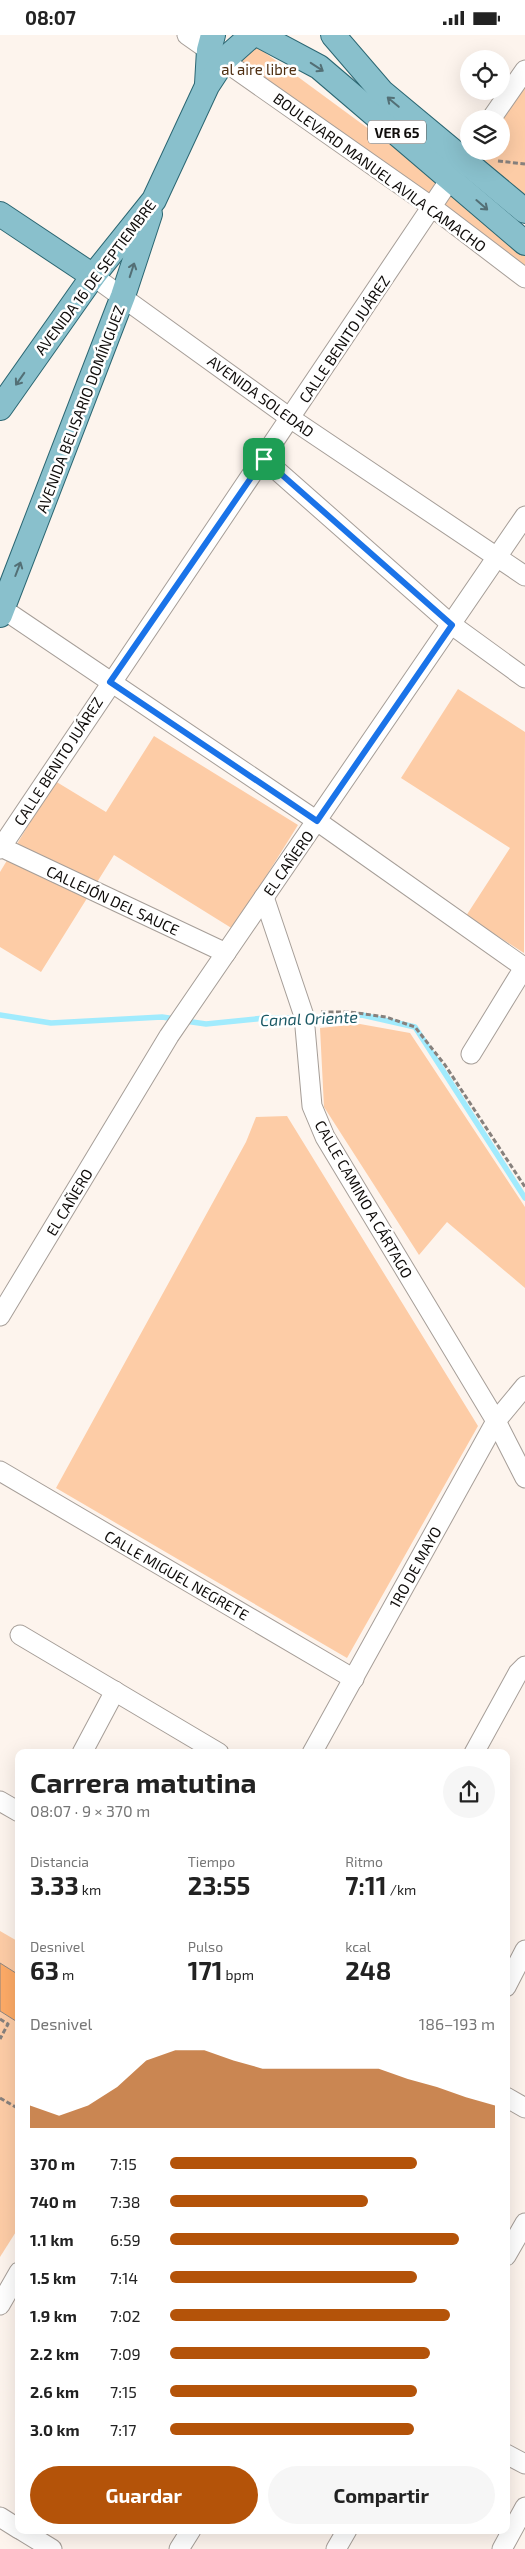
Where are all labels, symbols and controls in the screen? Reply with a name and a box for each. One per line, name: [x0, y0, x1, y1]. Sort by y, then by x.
text: 08:07: [25, 6, 76, 29]
map controls: [460, 50, 510, 160]
button: locate: [460, 50, 510, 100]
park label: al aire libre: [221, 60, 297, 78]
one-way arrow: [310, 62, 324, 72]
street label: BOULEVARD MANUEL AVILA CAMACHO: [270, 89, 490, 255]
one-way arrow: [387, 96, 400, 107]
button: layers: [460, 110, 510, 160]
road number: VER 65: [368, 120, 426, 143]
street label: AVENIDA 16 DE SEPTIEMBRE: [31, 196, 159, 358]
one-way arrow: [475, 199, 488, 211]
one-way arrow: [127, 263, 137, 279]
street label: CALLE BENITO JUÁREZ: [295, 272, 393, 406]
street label: AVENIDA BELISARIO DOMÍNGUEZ: [32, 303, 128, 515]
street label: AVENIDA SOLEDAD: [204, 351, 318, 441]
one-way arrow: [15, 372, 25, 386]
pin: [243, 438, 285, 480]
icon: arrive: [250, 445, 278, 473]
one-way arrow: [14, 562, 23, 578]
street label: CALLE BENITO JUÁREZ: [10, 693, 106, 829]
street label: EL CAÑERO: [259, 827, 317, 899]
street label: CALLEJÓN DEL SAUCE: [44, 861, 182, 939]
water label: Canal Oriente: [260, 1007, 359, 1029]
street label: CALLE CAMINO A CÁRTAGO: [311, 1117, 417, 1281]
street label: EL CAÑERO: [42, 1165, 96, 1239]
street label: 1RO DE MAYO: [385, 1523, 445, 1611]
street label: CALLE MIGUEL NEGRETE: [102, 1526, 252, 1624]
text: Carrera matutina: [30, 1765, 256, 1799]
button: share: [443, 1766, 495, 1818]
text: 08:07 · 9 × 370 m: [30, 1801, 150, 1820]
text: Distancia: [30, 1853, 89, 1870]
text: Tiempo: [188, 1853, 235, 1870]
text: Ritmo: [345, 1853, 383, 1870]
text: 3.33: [30, 1870, 79, 1900]
text: 23:55: [188, 1870, 250, 1900]
text: 7:11: [345, 1870, 387, 1900]
text: km: [79, 1881, 101, 1898]
text: /km: [387, 1881, 416, 1898]
text: Desnivel: [30, 1938, 85, 1955]
text: Pulso: [188, 1938, 223, 1955]
text: kcal: [345, 1938, 371, 1955]
text: 63: [30, 1955, 59, 1985]
text: 171: [188, 1955, 222, 1985]
text: 248: [345, 1955, 391, 1985]
text: m: [59, 1966, 74, 1983]
text: bpm: [222, 1966, 254, 1983]
text: Desnivel: [30, 2014, 92, 2033]
text: 186–193 m: [419, 2014, 495, 2033]
text: 370 m: [30, 2154, 75, 2173]
text: 7:15: [110, 2154, 137, 2173]
text: 740 m: [30, 2192, 76, 2211]
text: 7:38: [110, 2192, 141, 2211]
text: 1.1 km: [30, 2230, 74, 2249]
text: 6:59: [110, 2230, 141, 2249]
text: 1.5 km: [30, 2268, 76, 2287]
text: 7:14: [110, 2268, 138, 2287]
text: 1.9 km: [30, 2306, 77, 2325]
text: 7:02: [110, 2306, 141, 2325]
text: 2.2 km: [30, 2344, 79, 2363]
text: 7:09: [110, 2344, 141, 2363]
text: 2.6 km: [30, 2382, 79, 2401]
text: 7:15: [110, 2382, 137, 2401]
text: 3.0 km: [30, 2420, 80, 2439]
text: 7:17: [110, 2420, 137, 2439]
button: Guardar: [30, 2466, 258, 2524]
button: Compartir: [268, 2466, 495, 2524]

